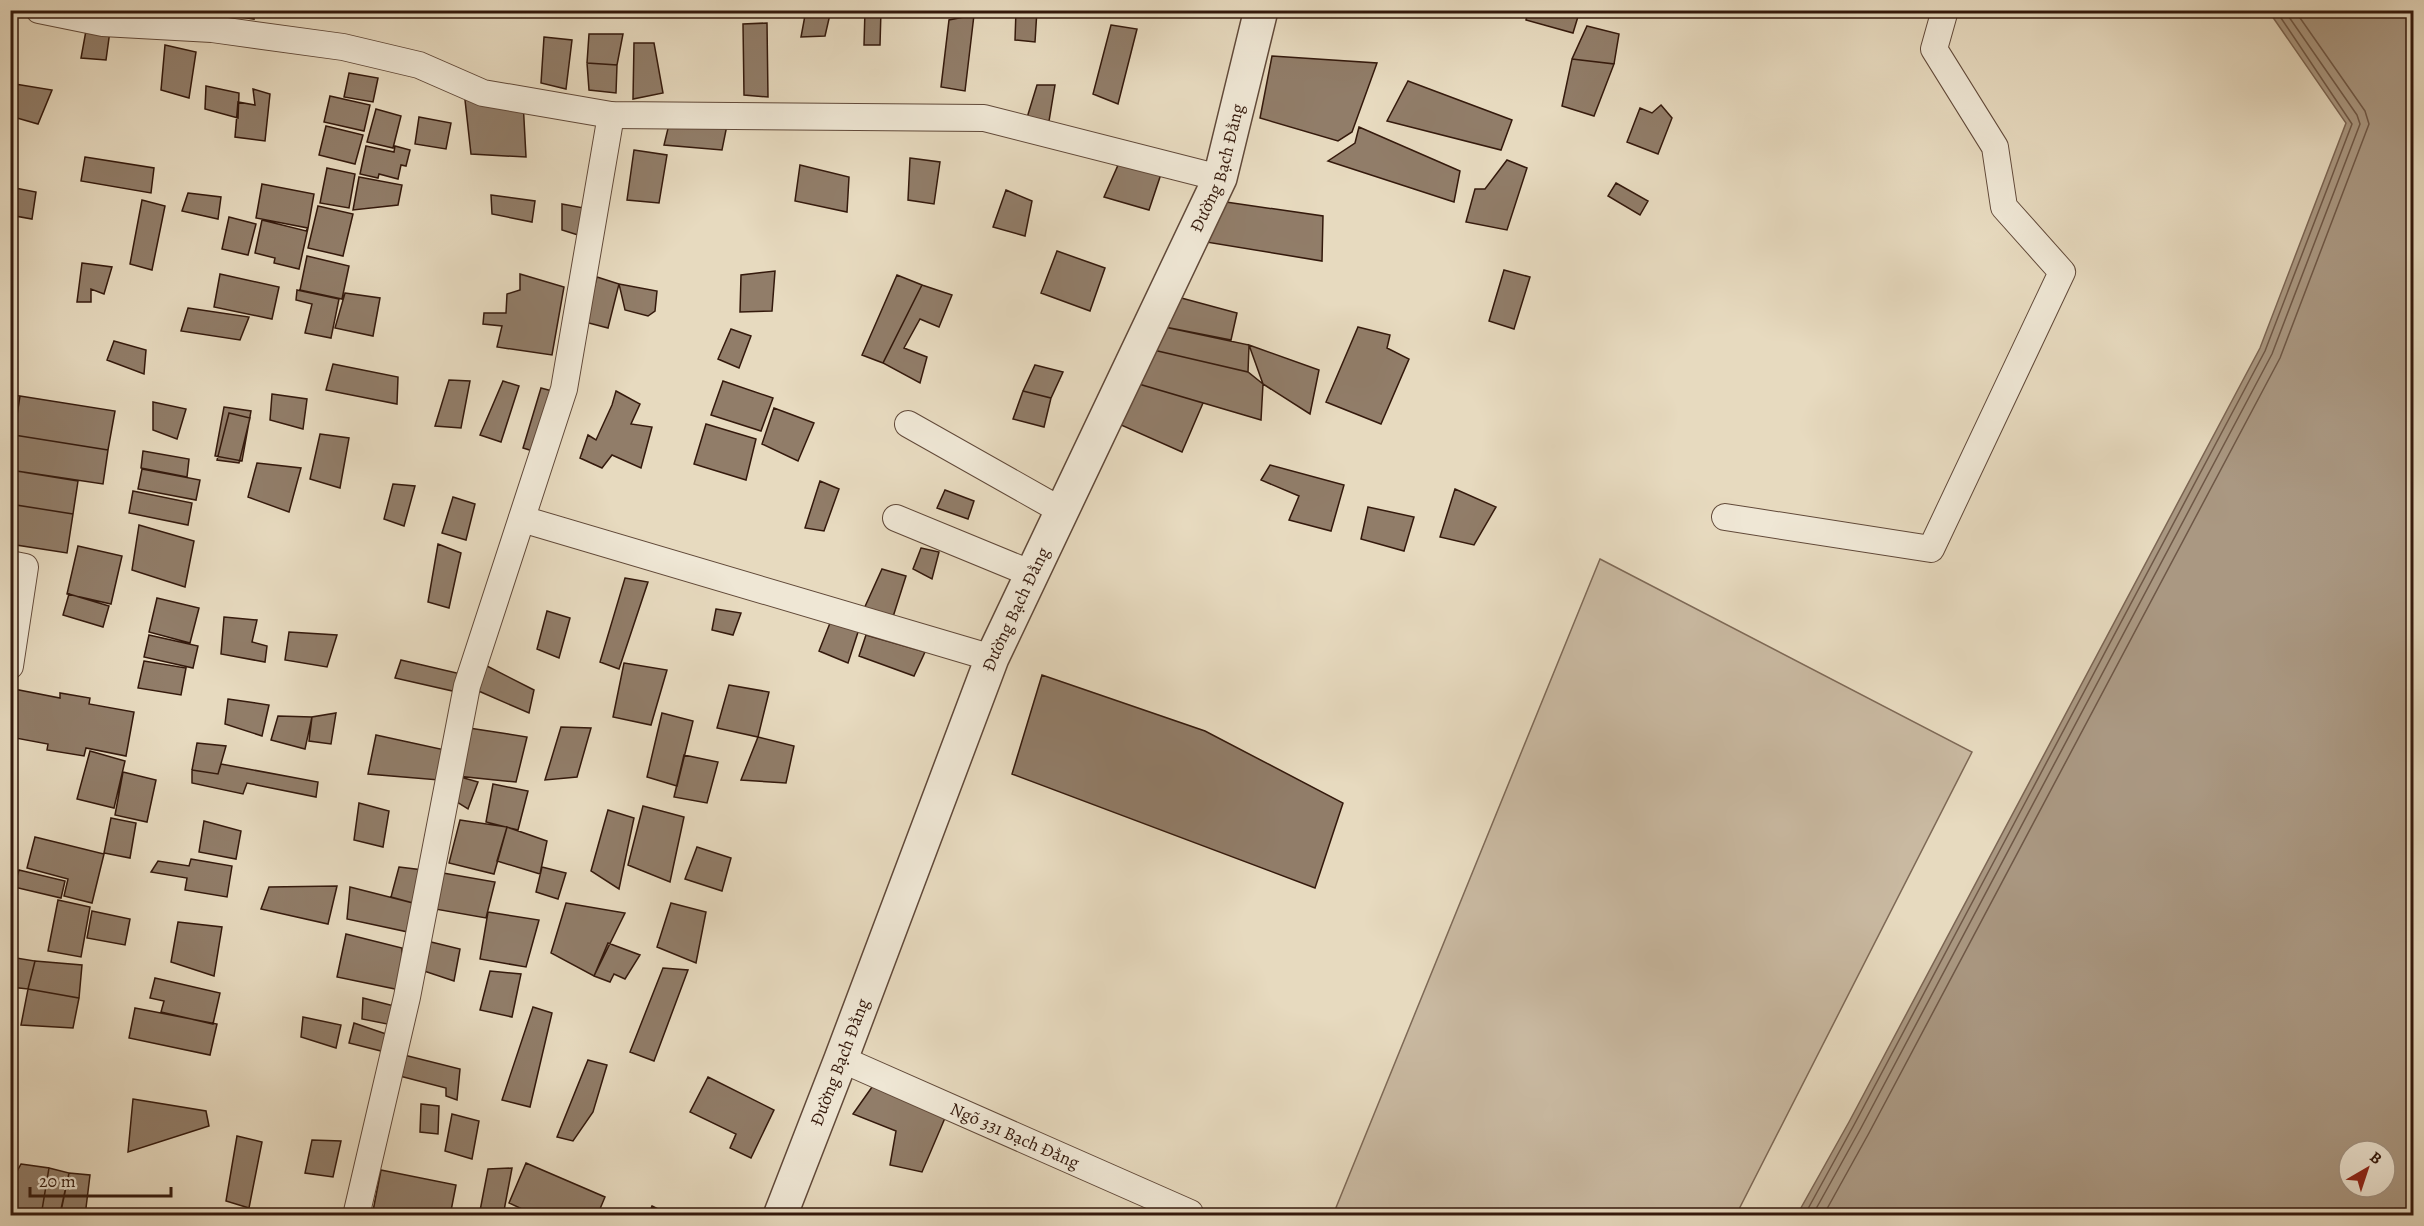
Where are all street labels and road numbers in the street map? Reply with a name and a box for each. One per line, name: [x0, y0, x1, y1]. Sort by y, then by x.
street label: Đường Bạch Đằng: [1184, 101, 1250, 236]
street label: Đường Bạch Đằng: [976, 543, 1055, 675]
street label: Đường Bạch Đằng: [804, 995, 875, 1129]
street label: Ngõ 331 Bạch Đằng: [946, 1097, 1083, 1175]

